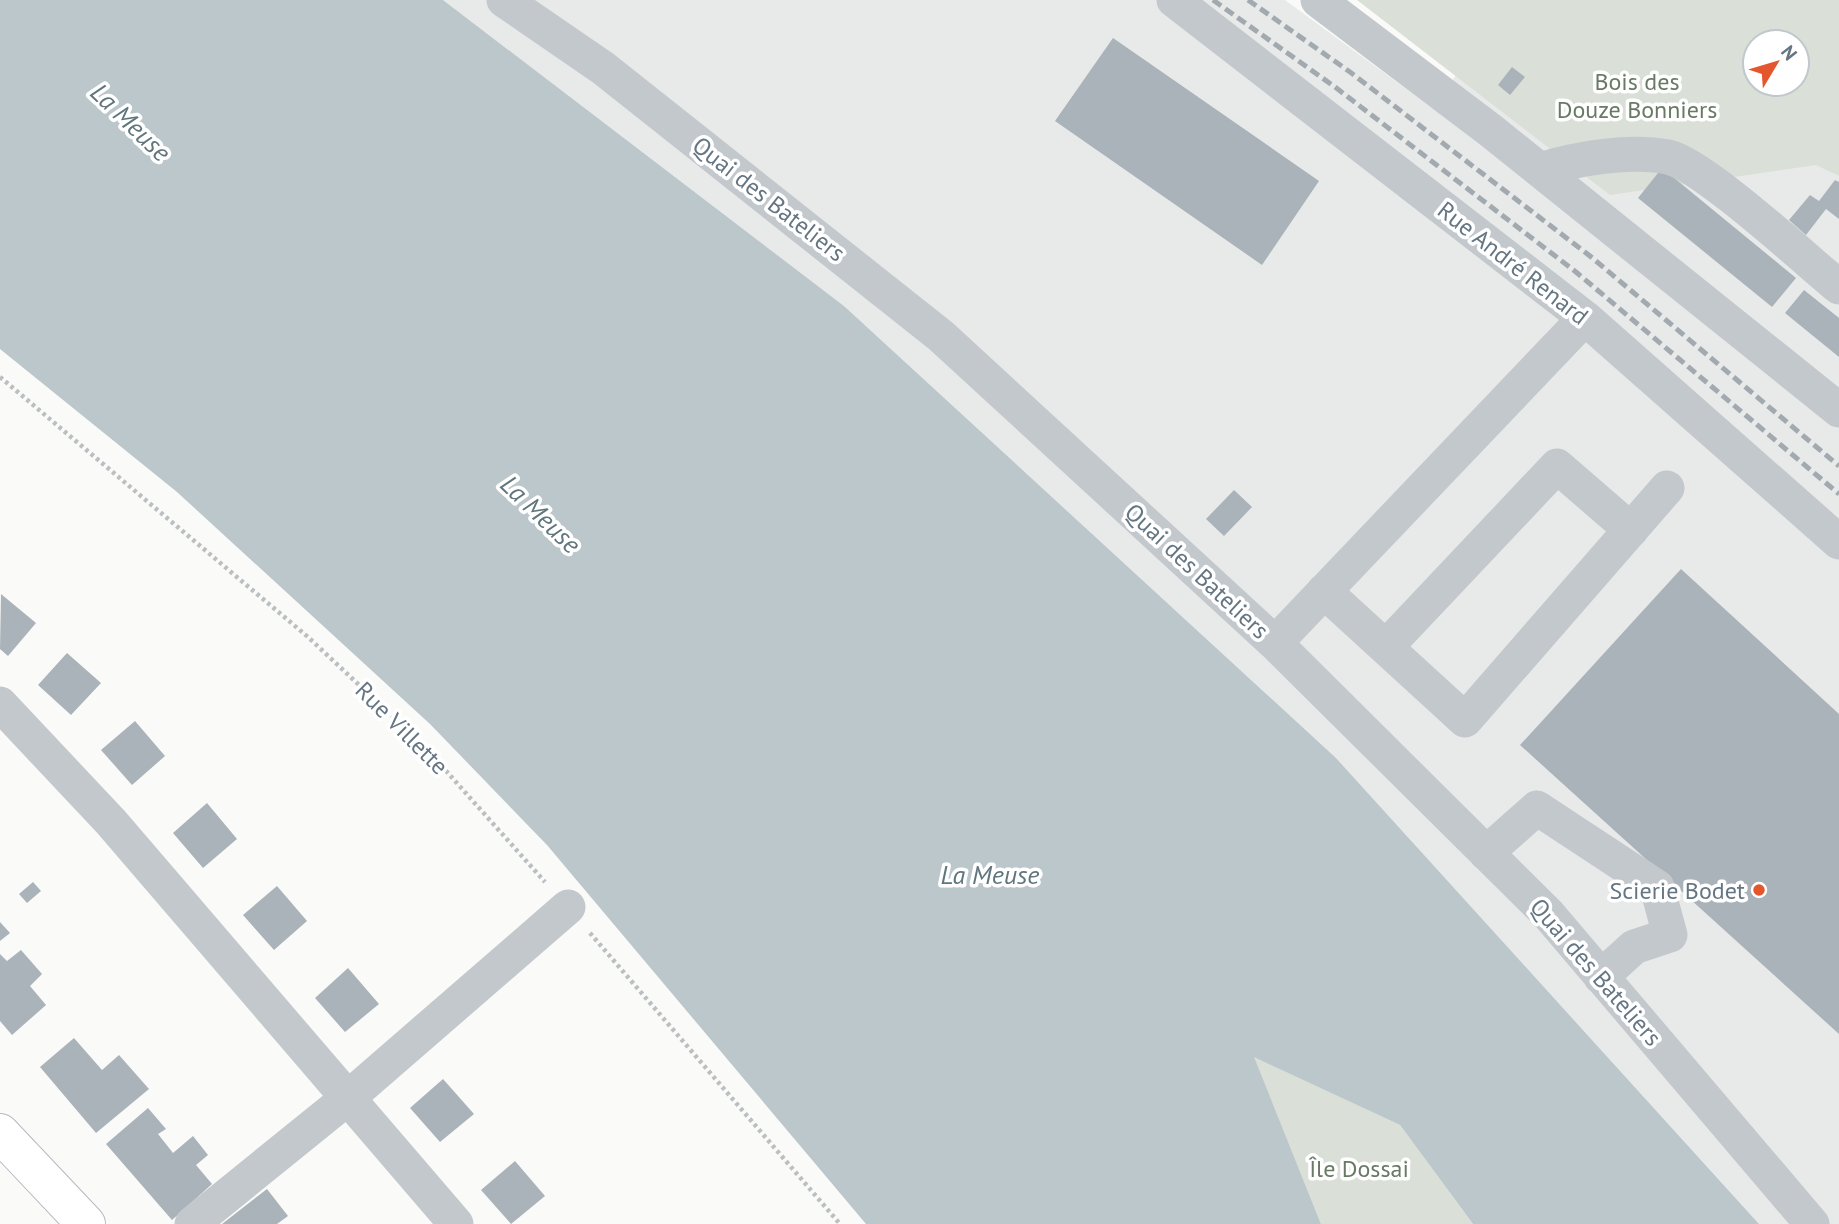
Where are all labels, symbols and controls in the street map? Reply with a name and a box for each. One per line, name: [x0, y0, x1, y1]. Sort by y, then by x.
north arrow: [1741, 28, 1811, 98]
text: N: [1776, 40, 1803, 65]
park label: Bois des Douze Bonniers: [1557, 66, 1717, 125]
water label: La Meuse: [84, 76, 178, 168]
street label: Quai des Bateliers: [686, 130, 852, 268]
street label: Rue André Renard: [1431, 194, 1595, 332]
water label: La Meuse: [494, 468, 588, 560]
street label: Quai des Bateliers: [1119, 496, 1275, 646]
street label: Rue Villette: [349, 675, 455, 781]
water label: La Meuse: [941, 858, 1039, 891]
place label: Scierie Bodet: [1609, 875, 1745, 906]
marker: Scierie Bodet: [1751, 882, 1767, 898]
street label: Quai des Bateliers: [1523, 892, 1669, 1052]
park label: Île Dossai: [1308, 1153, 1409, 1184]

